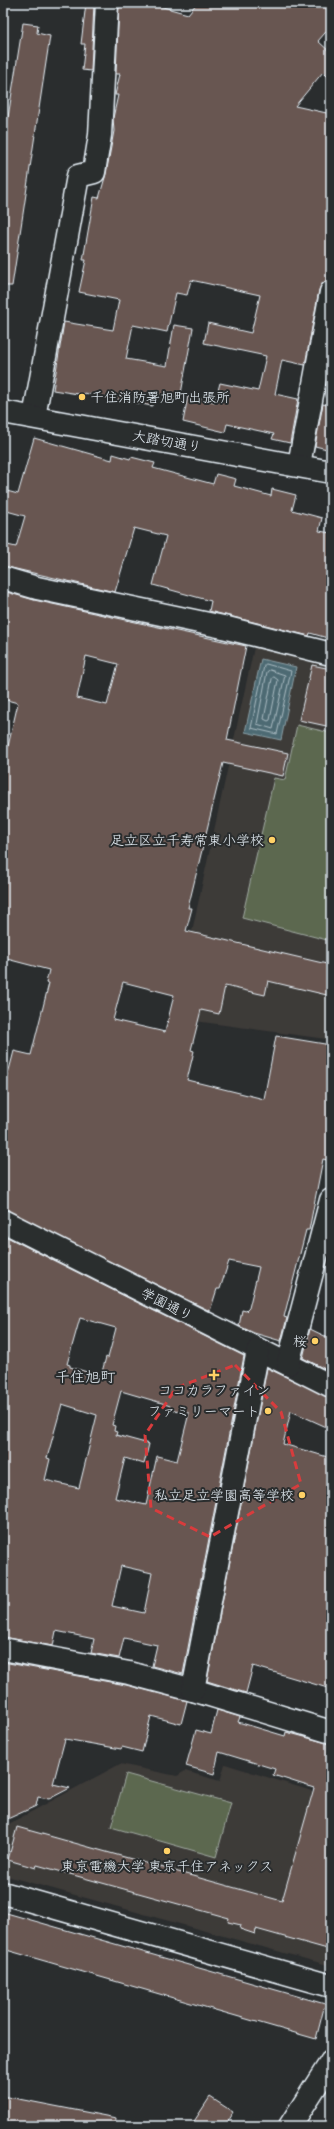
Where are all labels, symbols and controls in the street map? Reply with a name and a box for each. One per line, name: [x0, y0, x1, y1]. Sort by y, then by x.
place label: 千住消防署旭町出張所: [90, 388, 230, 409]
marker: 千住消防署旭町出張所: [77, 392, 87, 402]
street label: 大踏切通り: [130, 426, 203, 459]
place label: 足立区立千寿常東小学校: [110, 831, 264, 852]
marker: 足立区立千寿常東小学校: [267, 835, 277, 845]
street label: 学園通り: [137, 1283, 196, 1327]
place label: 桜: [293, 1332, 307, 1353]
marker: 桜: [310, 1336, 320, 1346]
district label: 千住旭町: [55, 1367, 116, 1389]
marker: ココカラファイン: [209, 1370, 219, 1380]
place label: ココカラファイン: [158, 1381, 270, 1402]
place label: ファミリーマート: [148, 1402, 260, 1423]
marker: ファミリーマート: [263, 1406, 273, 1416]
place label: 私立足立学園高等学校: [154, 1486, 294, 1507]
marker: 私立足立学園高等学校: [297, 1490, 307, 1500]
marker: 東京電機大学 東京千住アネックス: [162, 1846, 172, 1856]
place label: 東京電機大学 東京千住アネックス: [61, 1857, 273, 1878]

